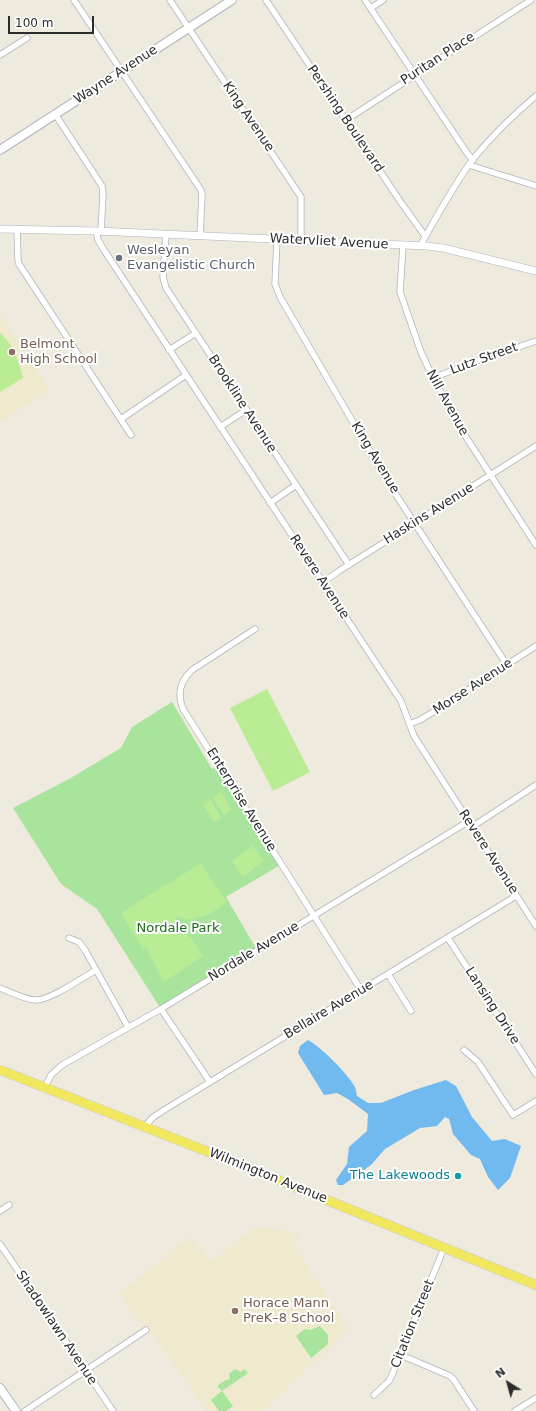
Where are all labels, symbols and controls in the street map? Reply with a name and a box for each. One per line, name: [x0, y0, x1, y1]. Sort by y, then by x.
scale bar: [10, 8, 96, 34]
text: 100 m: [15, 16, 53, 30]
street label: Puritan Place: [398, 29, 478, 89]
street label: Wayne Avenue: [71, 42, 161, 108]
street label: Pershing Boulevard: [303, 63, 387, 175]
street label: King Avenue: [219, 79, 277, 155]
street label: Watervliet Avenue: [269, 231, 389, 253]
place label: Wesleyan Evangelistic Church: [127, 243, 255, 274]
marker: Wesleyan Evangelistic Church: [114, 253, 124, 263]
place label: Belmont High School: [20, 337, 97, 368]
street label: Lutz Street: [448, 340, 520, 378]
marker: Belmont High School: [7, 347, 17, 357]
street label: Brookline Avenue: [205, 352, 279, 456]
street label: Nill Avenue: [422, 367, 472, 439]
street label: King Avenue: [347, 419, 403, 497]
street label: Haskins Avenue: [381, 480, 477, 548]
street label: Revere Avenue: [286, 532, 352, 622]
street label: Morse Avenue: [430, 655, 516, 719]
street label: Enterprise Avenue: [203, 745, 279, 855]
street label: Revere Avenue: [455, 807, 521, 897]
street label: Nordale Avenue: [206, 919, 302, 985]
park label: Nordale Park: [137, 921, 219, 937]
street label: Lansing Drive: [461, 964, 523, 1048]
street label: Bellaire Avenue: [282, 977, 376, 1043]
street label: Wilmington Avenue: [207, 1145, 329, 1207]
place label: The Lakewoods: [350, 1168, 450, 1184]
marker: The Lakewoods: [453, 1171, 463, 1181]
street label: Shadowlawn Avenue: [12, 1268, 100, 1388]
street label: Citation Street: [388, 1277, 438, 1371]
place label: Horace Mann PreK–8 School: [243, 1296, 334, 1327]
marker: Horace Mann PreK–8 School: [230, 1306, 240, 1316]
north arrow: [488, 1363, 528, 1403]
text: N: [493, 1365, 508, 1381]

